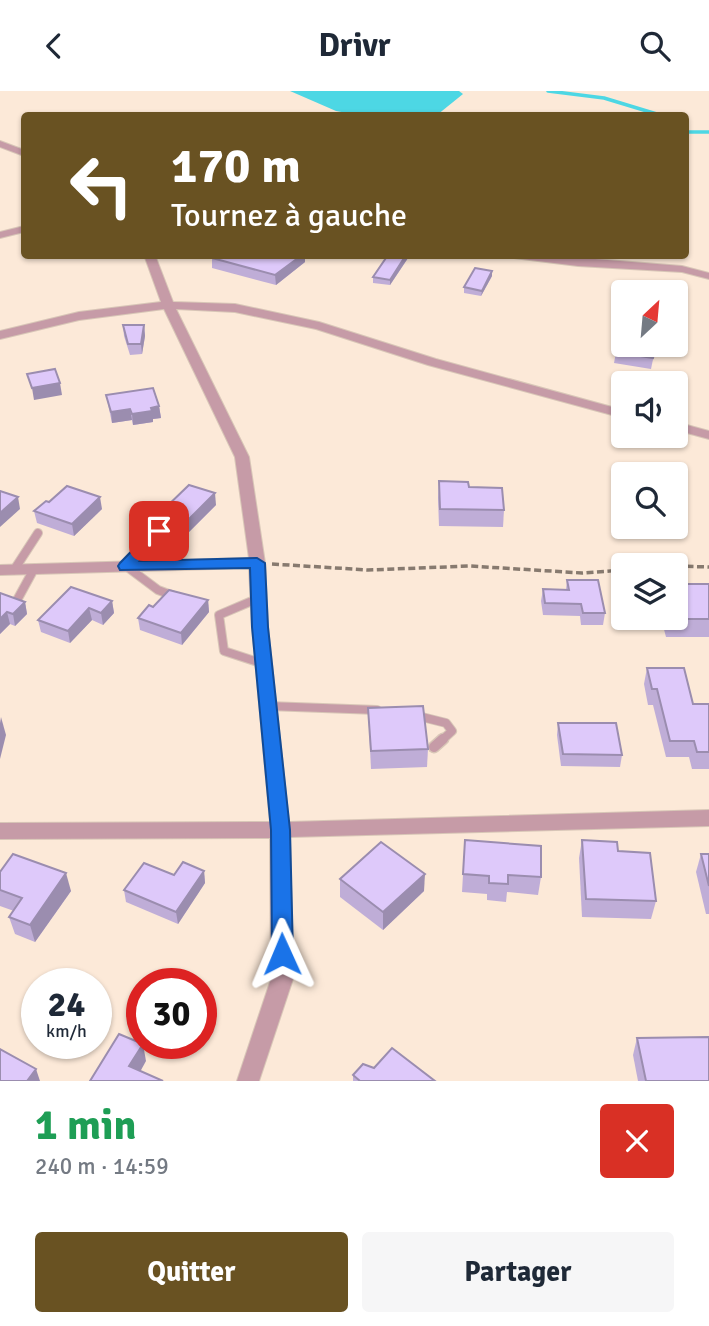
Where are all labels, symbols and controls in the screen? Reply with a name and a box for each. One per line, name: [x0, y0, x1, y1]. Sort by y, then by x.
text: Drivr: [318, 26, 391, 65]
icon: back: [35, 27, 73, 65]
icon: search: [636, 27, 674, 65]
text: 170 m: [171, 136, 301, 196]
icon: left: [56, 140, 147, 231]
text: Tournez à gauche: [171, 196, 407, 235]
north arrow: [611, 280, 688, 357]
map controls: [611, 280, 688, 630]
button: sound: [611, 371, 688, 448]
button: search: [611, 462, 688, 539]
pin: [129, 501, 189, 561]
icon: arrive: [140, 512, 178, 550]
button: layers: [611, 553, 688, 630]
position arrow: [245, 917, 319, 991]
speed limit sign: 30: [126, 968, 217, 1059]
text: 24: [48, 983, 85, 1026]
text: km/h: [46, 1020, 87, 1042]
text: 1 min: [35, 1100, 136, 1151]
button: close: [600, 1104, 674, 1178]
text: 240 m · 14:59: [35, 1152, 169, 1181]
button: Quitter: [35, 1232, 348, 1312]
button: Partager: [362, 1232, 674, 1312]

